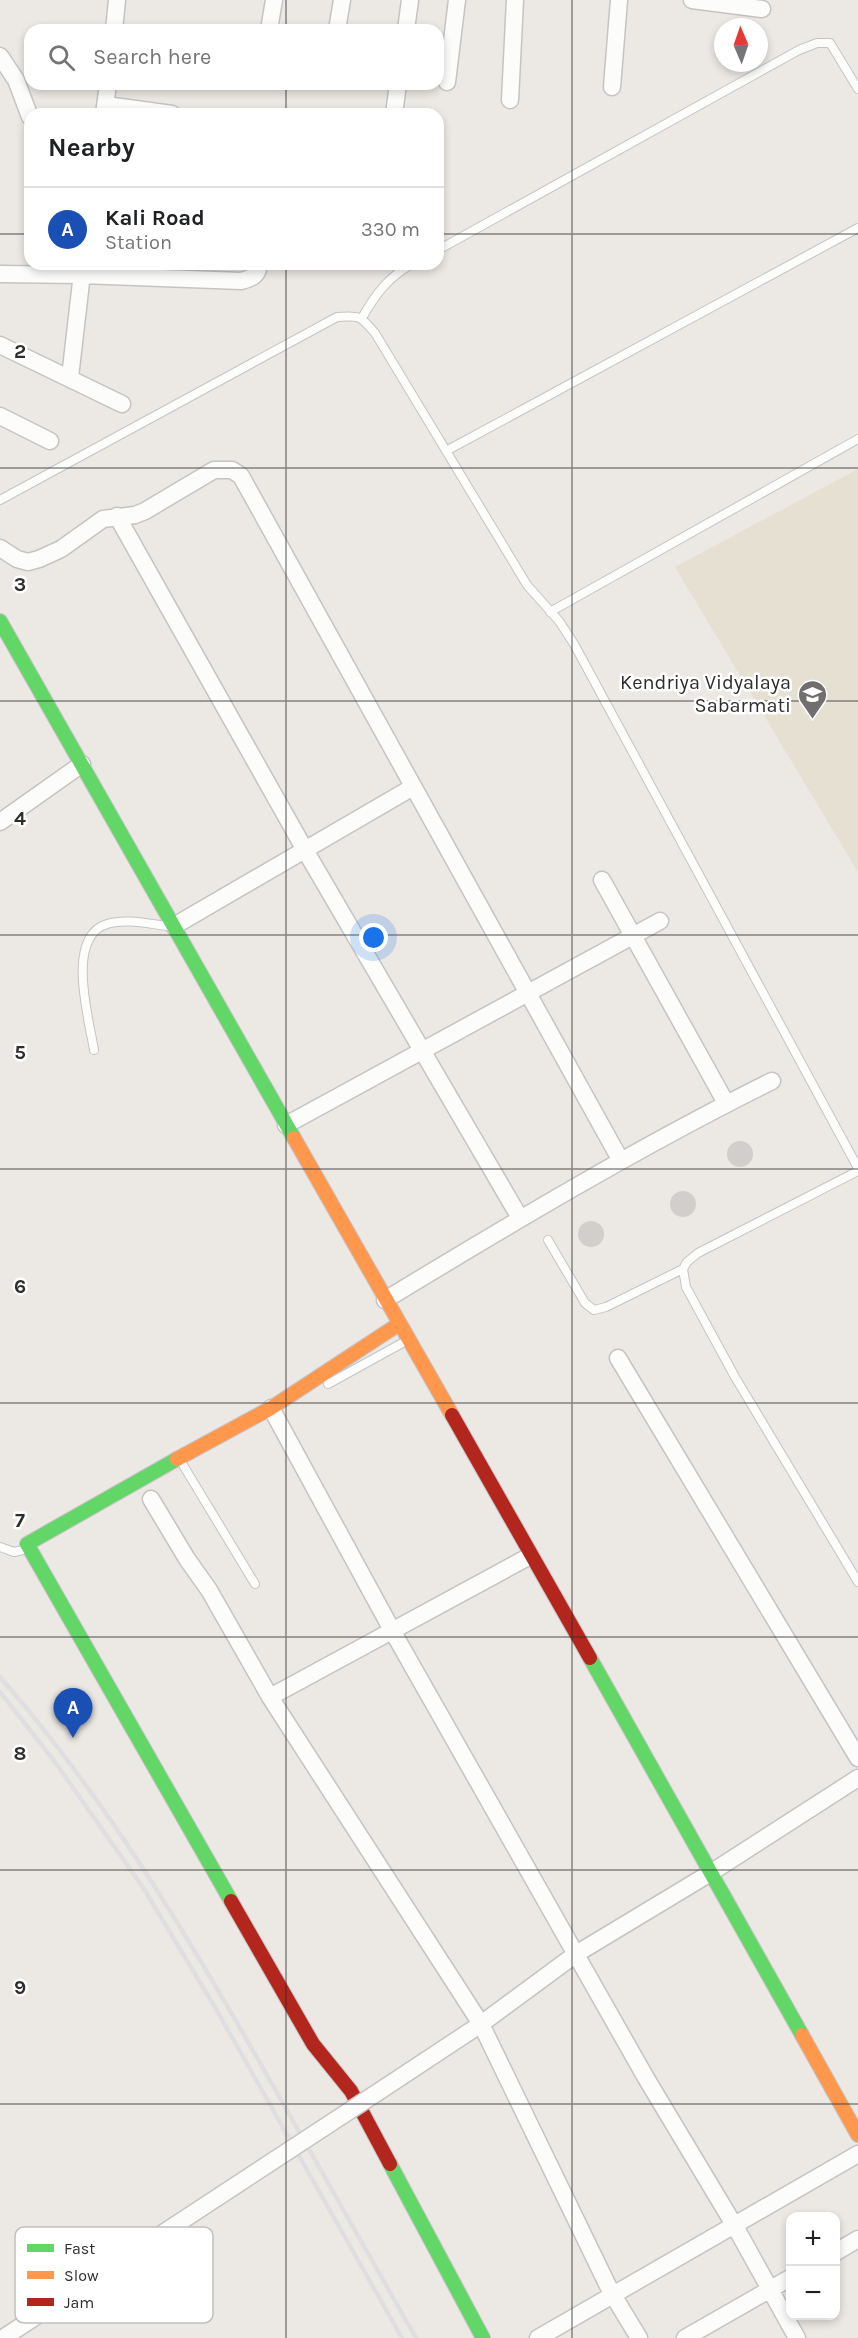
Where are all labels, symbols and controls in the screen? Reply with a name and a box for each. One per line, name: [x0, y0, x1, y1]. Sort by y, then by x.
north arrow: [714, 18, 768, 72]
search box: [24, 24, 444, 90]
icon: search: [45, 41, 78, 74]
text: Search here: [93, 44, 211, 70]
text: Nearby: [48, 132, 135, 163]
text: Kali Road: [105, 205, 205, 231]
text: A: [61, 218, 74, 241]
text: 330 m: [361, 218, 420, 241]
text: Station: [105, 231, 172, 254]
text: 2: [14, 340, 26, 363]
text: 3: [14, 573, 26, 596]
place label: Kendriya Vidyalaya Sabarmati: [620, 671, 791, 717]
school or university icon: Kendriya Vidyalaya Sabarmati: [796, 678, 828, 720]
text: 4: [14, 807, 26, 830]
your location: [359, 923, 388, 952]
text: 5: [14, 1041, 26, 1064]
text: 6: [14, 1275, 26, 1298]
text: 7: [15, 1509, 25, 1532]
pin: A: [54, 1688, 92, 1738]
text: 8: [14, 1742, 26, 1765]
text: 9: [14, 1976, 26, 1999]
map controls: [786, 2212, 840, 2320]
button: +: [786, 2212, 840, 2266]
legend: [15, 2227, 213, 2323]
text: Fast: [64, 2239, 95, 2258]
text: Slow: [64, 2266, 99, 2285]
button: −: [786, 2266, 840, 2320]
text: Jam: [64, 2293, 94, 2312]

